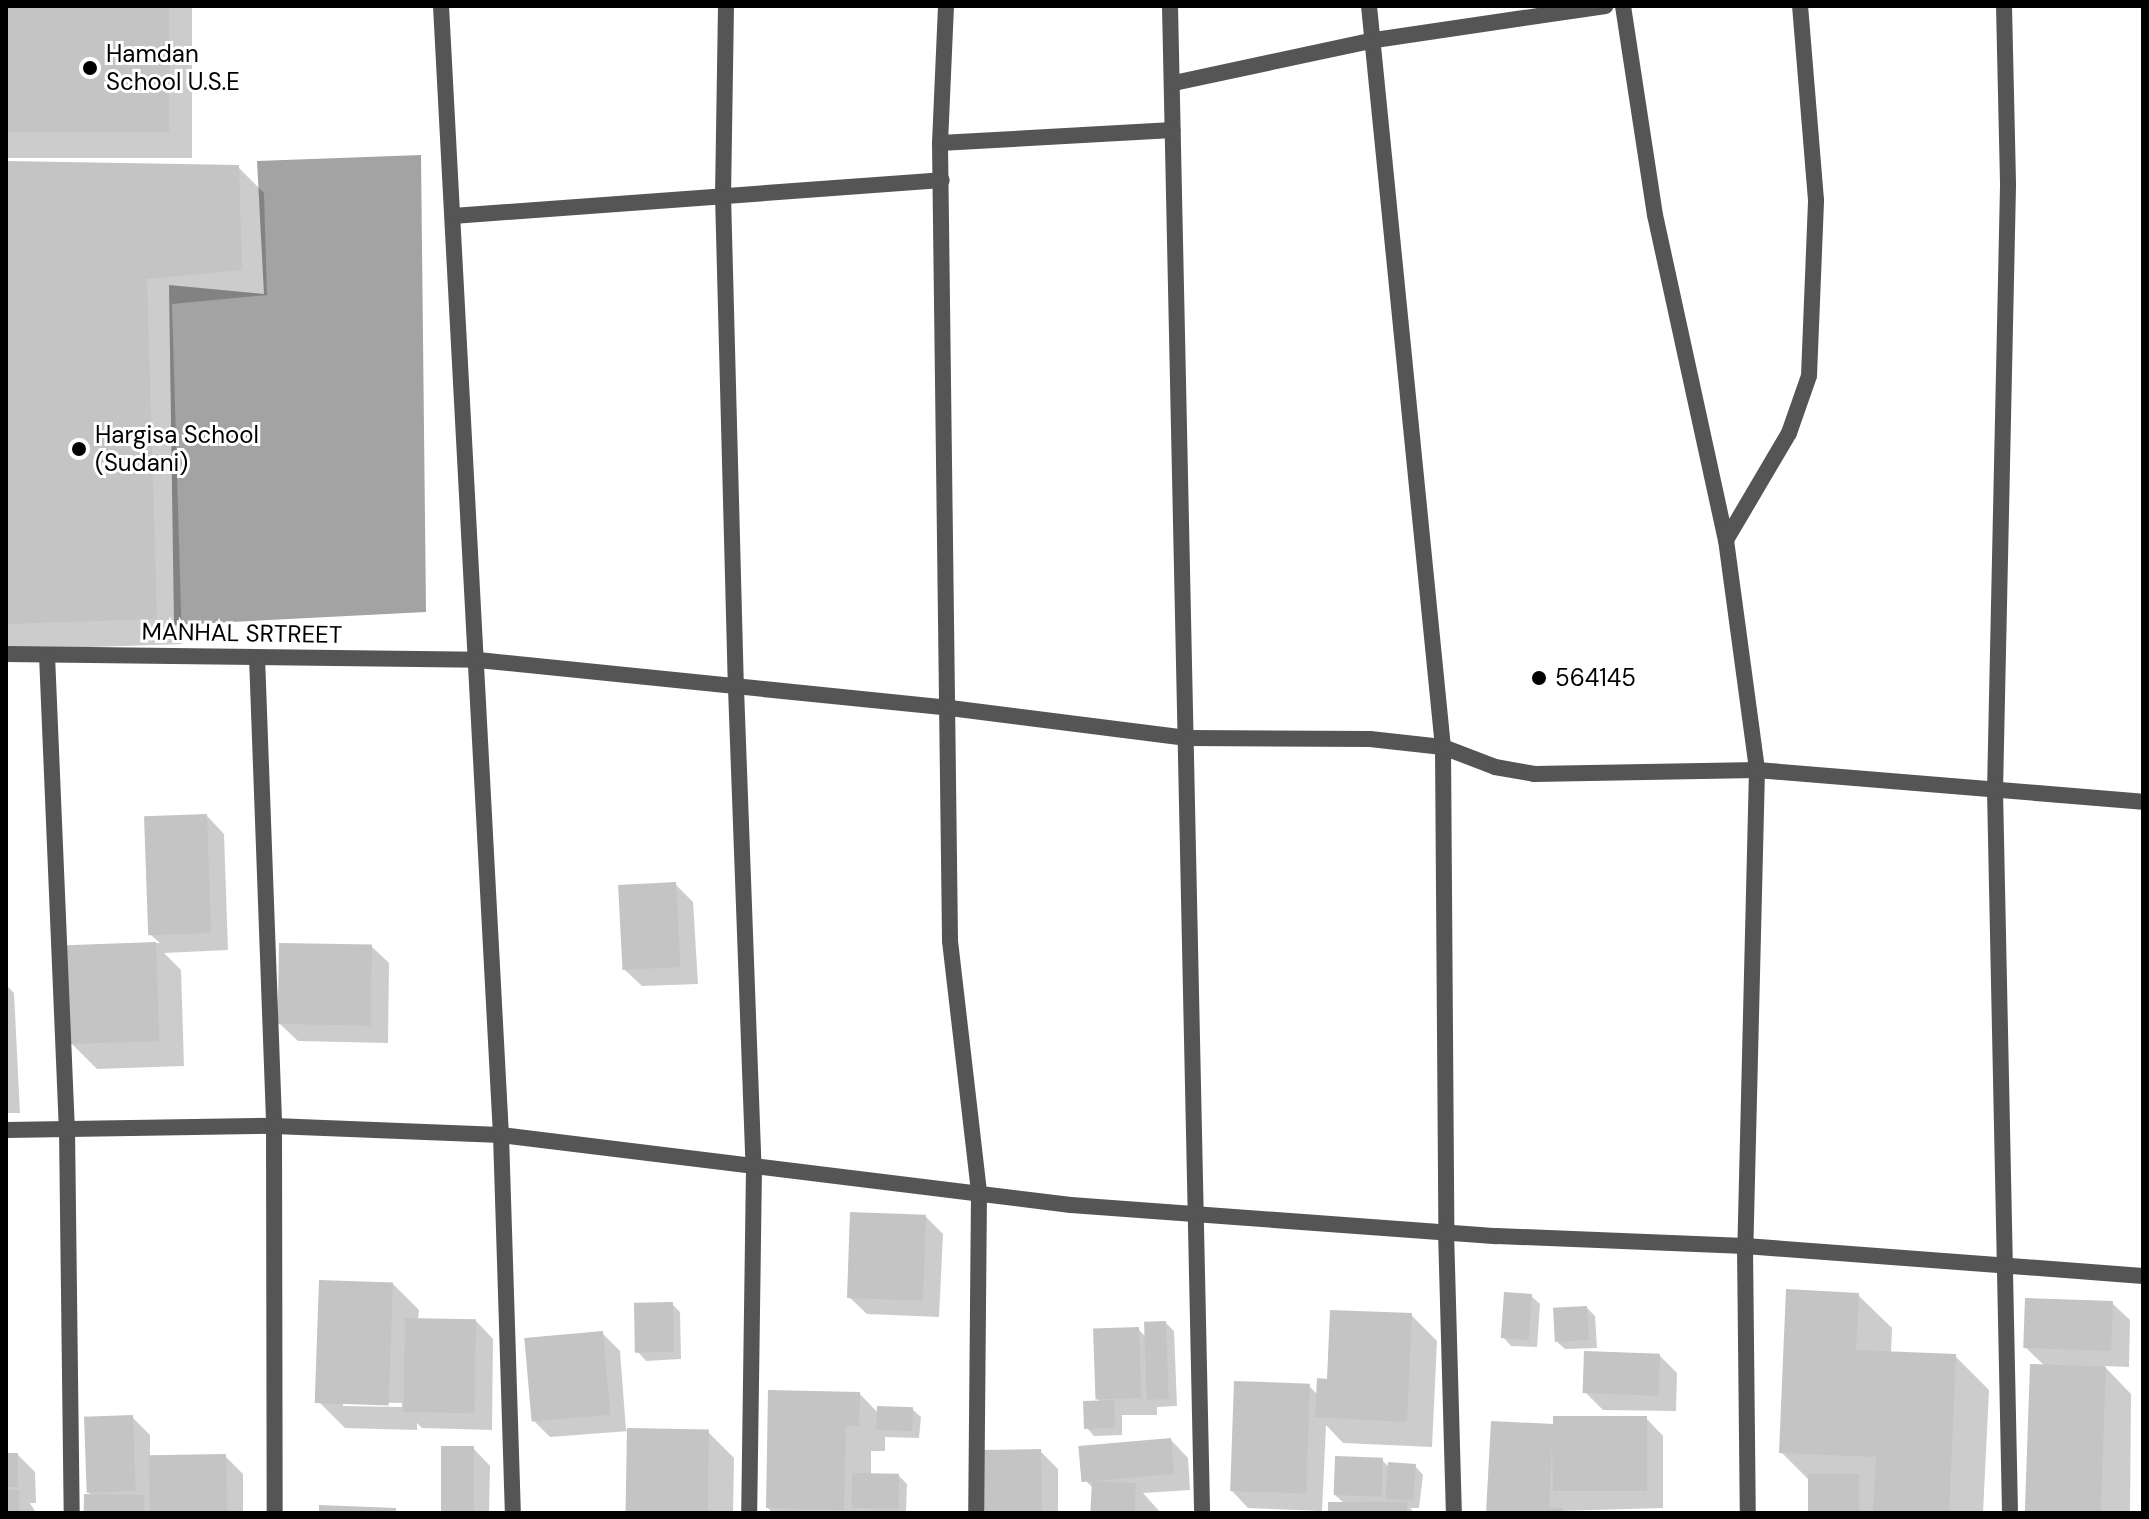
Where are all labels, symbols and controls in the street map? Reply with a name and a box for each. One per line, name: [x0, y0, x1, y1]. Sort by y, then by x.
place label: Hamdan School U.S.E: [106, 40, 240, 96]
marker: Hamdan School U.S.E: [81, 59, 99, 77]
place label: Hargisa School (Sudani): [95, 421, 259, 477]
marker: Hargisa School (Sudani): [70, 440, 88, 458]
street label: MANHAL SRTREET: [142, 617, 342, 649]
place label: 564145: [1555, 664, 1636, 692]
marker: 564145: [1530, 669, 1548, 687]

